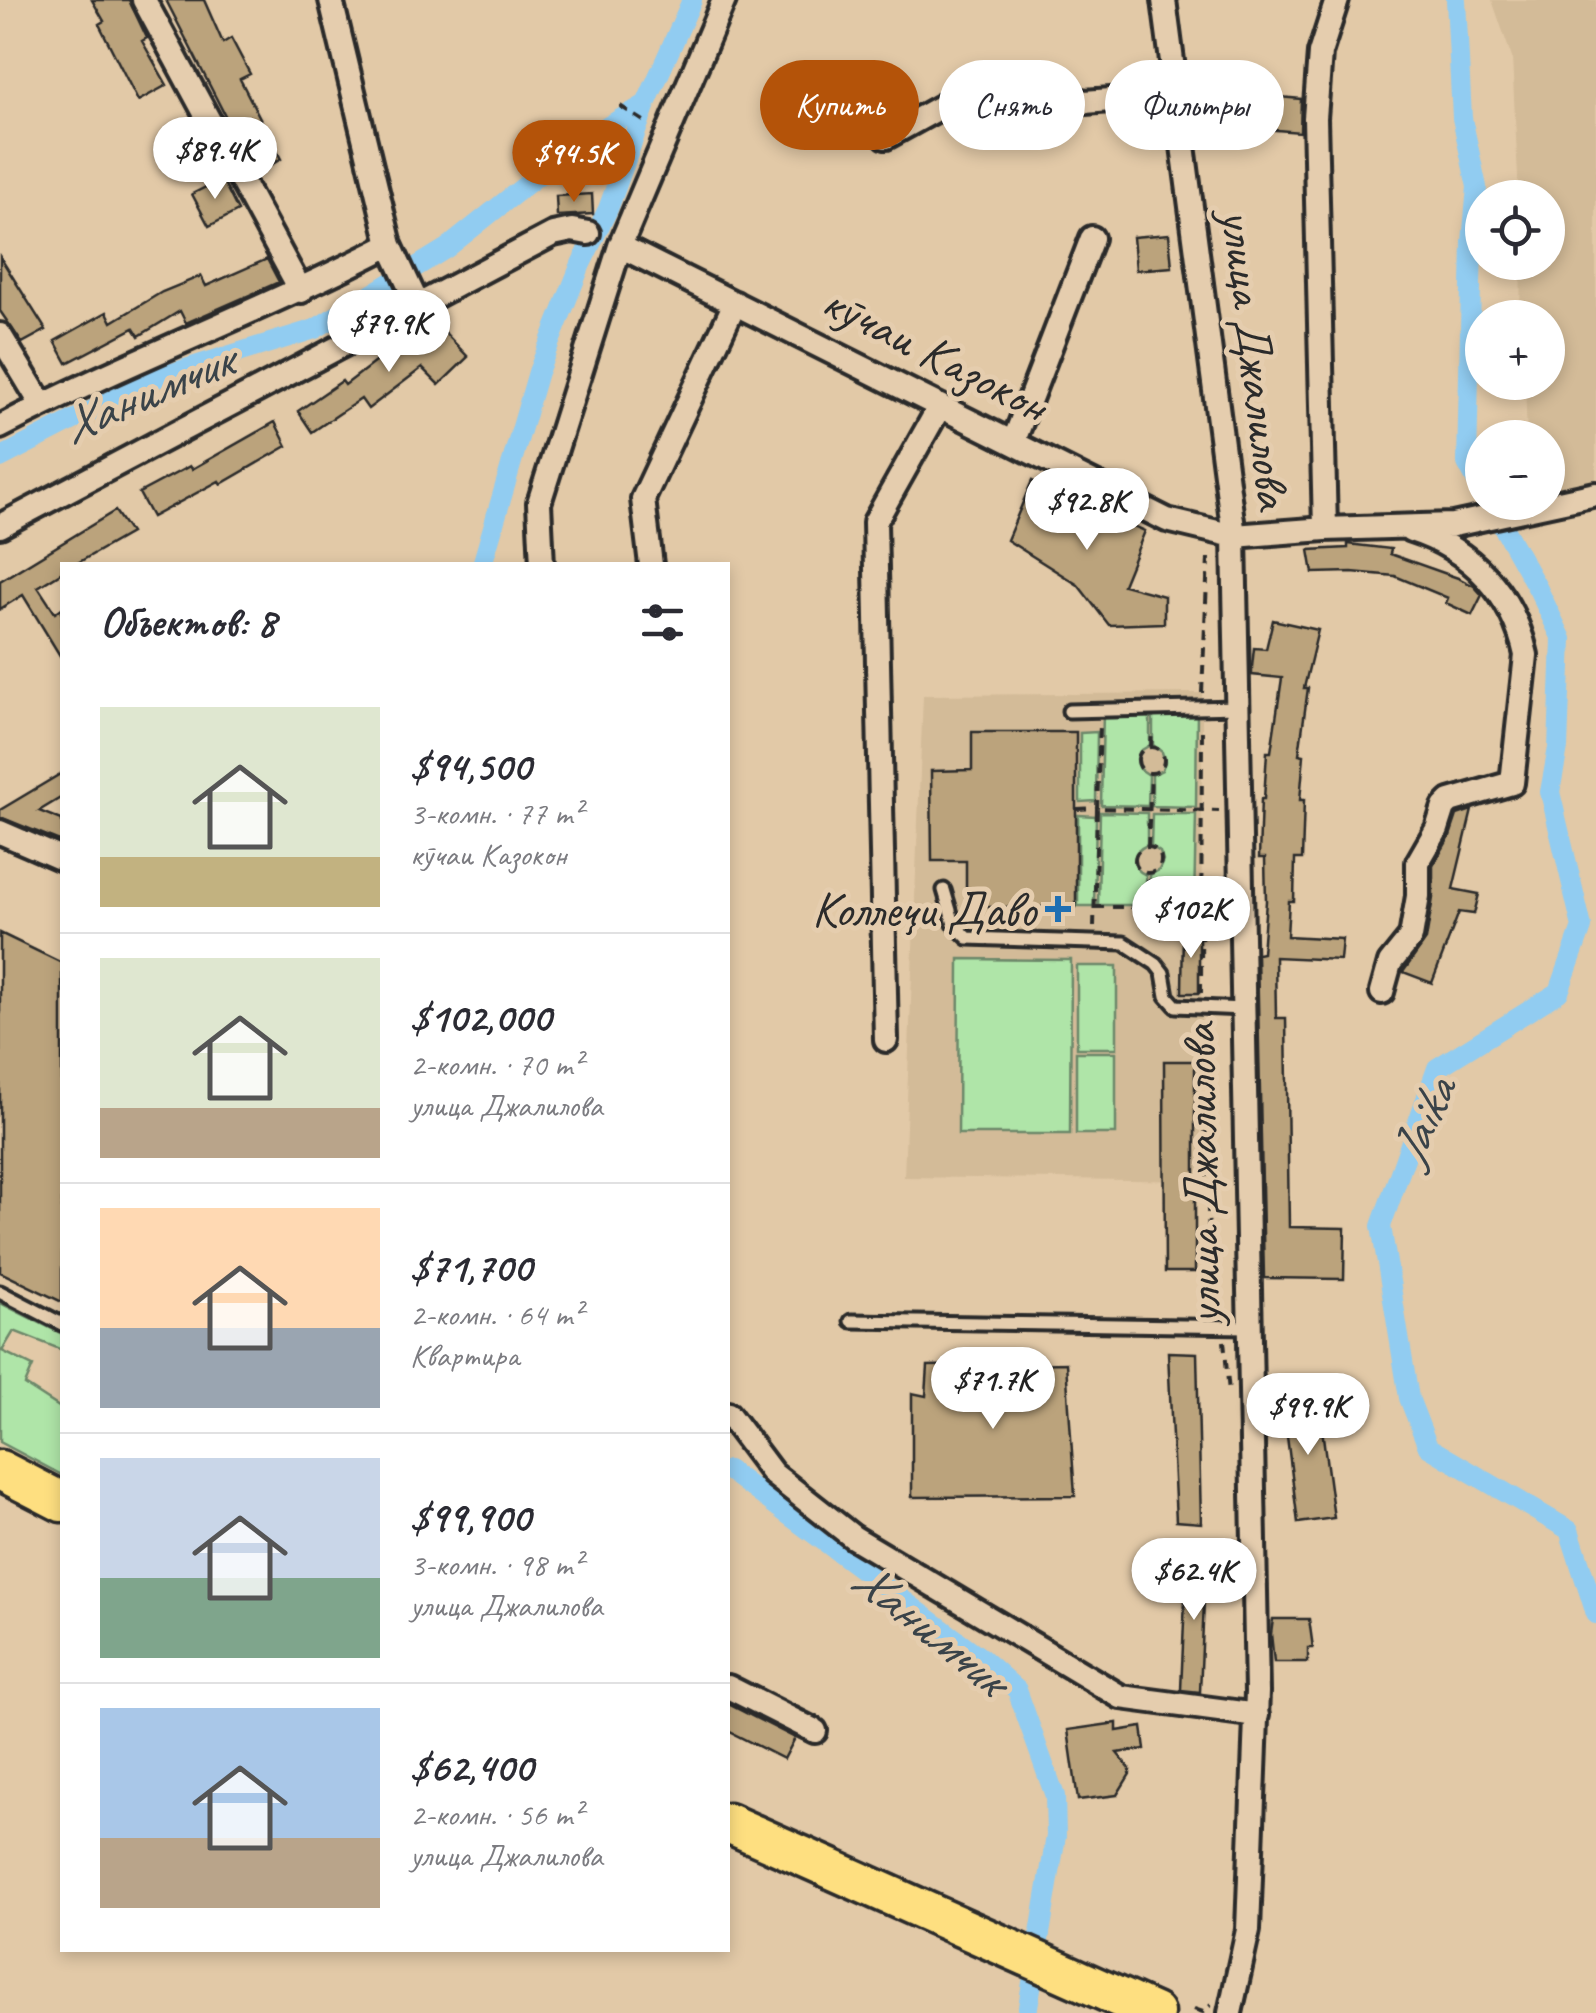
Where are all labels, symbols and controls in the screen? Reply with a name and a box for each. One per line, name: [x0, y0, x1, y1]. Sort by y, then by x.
chip: Купить: [760, 60, 919, 150]
chip: Снять: [939, 60, 1085, 150]
chip: Фильтры: [1105, 60, 1284, 150]
pin: $89.4K: [134, 117, 296, 202]
pin: $94.5K: [493, 120, 655, 205]
text: $89.4K: [175, 129, 255, 170]
text: $94.5K: [534, 132, 614, 173]
map controls: [1465, 180, 1565, 520]
button: locate: [1465, 180, 1565, 280]
street label: улица Джалилова: [1206, 203, 1306, 515]
street label: кӯчаи Казокон: [812, 269, 1060, 438]
pin: $79.9K: [308, 290, 470, 375]
button: +: [1465, 300, 1565, 400]
text: $79.9K: [349, 302, 429, 343]
water label: Ханимчик: [52, 324, 250, 458]
button: −: [1465, 420, 1565, 520]
pin: $92.8K: [1006, 468, 1168, 553]
text: $92.8K: [1047, 480, 1127, 521]
icon: filters: [635, 595, 690, 650]
text: Объектов: 8: [100, 596, 276, 649]
text: $94,500: [410, 740, 531, 793]
icon: home: [180, 747, 300, 867]
text: 3-комн. · 77 m²: [410, 793, 582, 834]
text: кӯчаи Казокон: [410, 834, 567, 875]
pin: $102K: [1121, 876, 1261, 961]
place label: Коллеҷи Даво: [812, 878, 1038, 941]
text: $102K: [1154, 888, 1228, 929]
marker: Коллеҷи Даво: [1045, 896, 1071, 922]
text: $102,000: [410, 991, 551, 1044]
icon: home: [180, 998, 300, 1118]
street label: улица Джалилова: [1167, 1020, 1235, 1328]
text: 2-комн. · 70 m²: [410, 1044, 582, 1085]
water label: Jaika: [1373, 1063, 1473, 1179]
text: улица Джалилова: [410, 1085, 602, 1126]
text: $71,700: [410, 1241, 531, 1294]
icon: home: [180, 1248, 300, 1368]
text: 2-комн. · 64 m²: [410, 1294, 582, 1335]
text: Квартира: [410, 1335, 519, 1376]
pin: $71.7K: [912, 1347, 1074, 1432]
text: $71.7K: [953, 1359, 1033, 1400]
pin: $99.9K: [1227, 1373, 1389, 1458]
text: $99.9K: [1268, 1385, 1348, 1426]
text: $99,900: [410, 1491, 530, 1544]
icon: home: [180, 1498, 300, 1618]
pin: $62.4K: [1113, 1538, 1275, 1623]
text: 3-комн. · 98 m²: [410, 1544, 582, 1585]
water label: Ханимчик: [840, 1546, 1027, 1716]
text: $62.4K: [1154, 1550, 1234, 1591]
text: улица Джалилова: [410, 1585, 602, 1626]
text: $62,400: [410, 1741, 533, 1794]
icon: home: [180, 1748, 300, 1868]
text: 2-комн. · 56 m²: [410, 1794, 582, 1835]
text: улица Джалилова: [410, 1835, 602, 1876]

